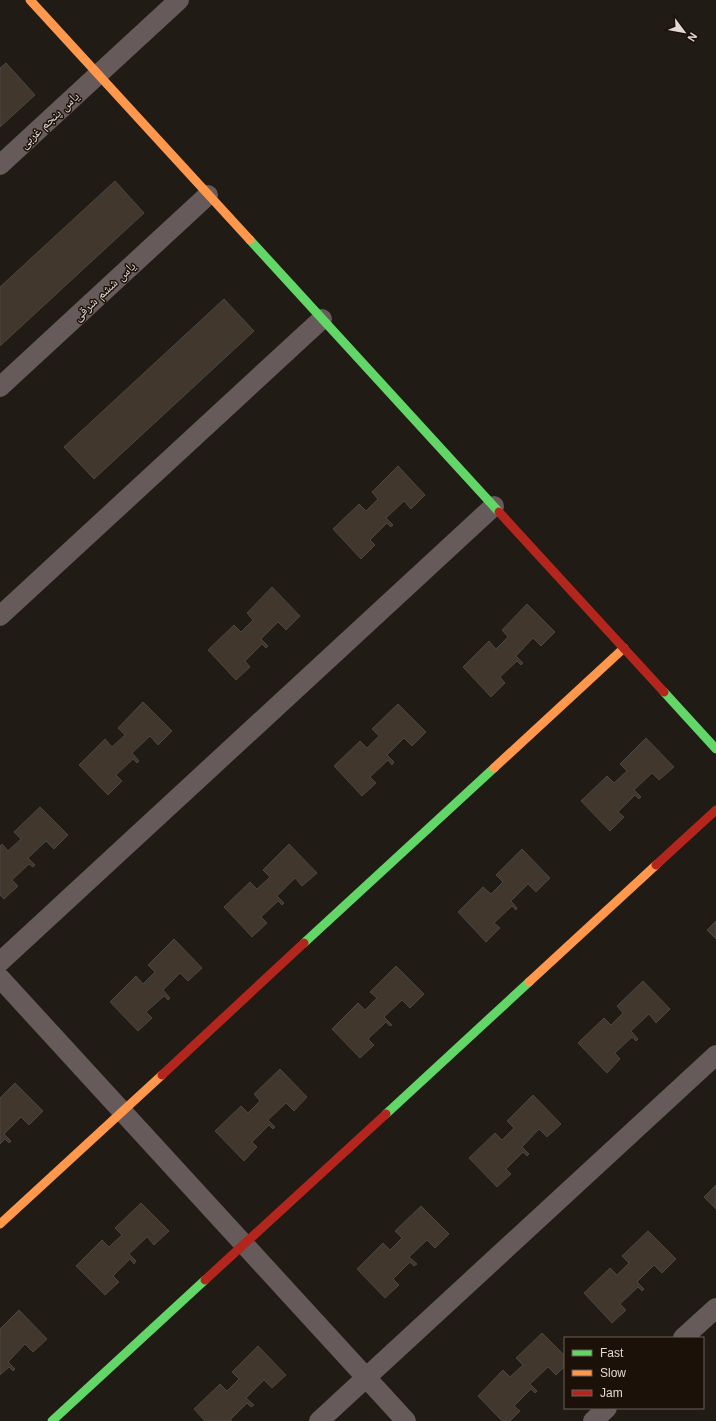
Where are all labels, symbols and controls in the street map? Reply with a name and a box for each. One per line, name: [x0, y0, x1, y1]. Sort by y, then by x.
north arrow: [664, 12, 704, 52]
text: N: [685, 31, 700, 44]
street label: یاس پنجم غربی: [16, 89, 83, 152]
street label: یاس ششم شرقی: [69, 258, 139, 325]
legend: [564, 1337, 704, 1409]
text: Fast: [600, 1346, 624, 1360]
text: Slow: [600, 1366, 626, 1380]
text: Jam: [600, 1386, 623, 1400]

